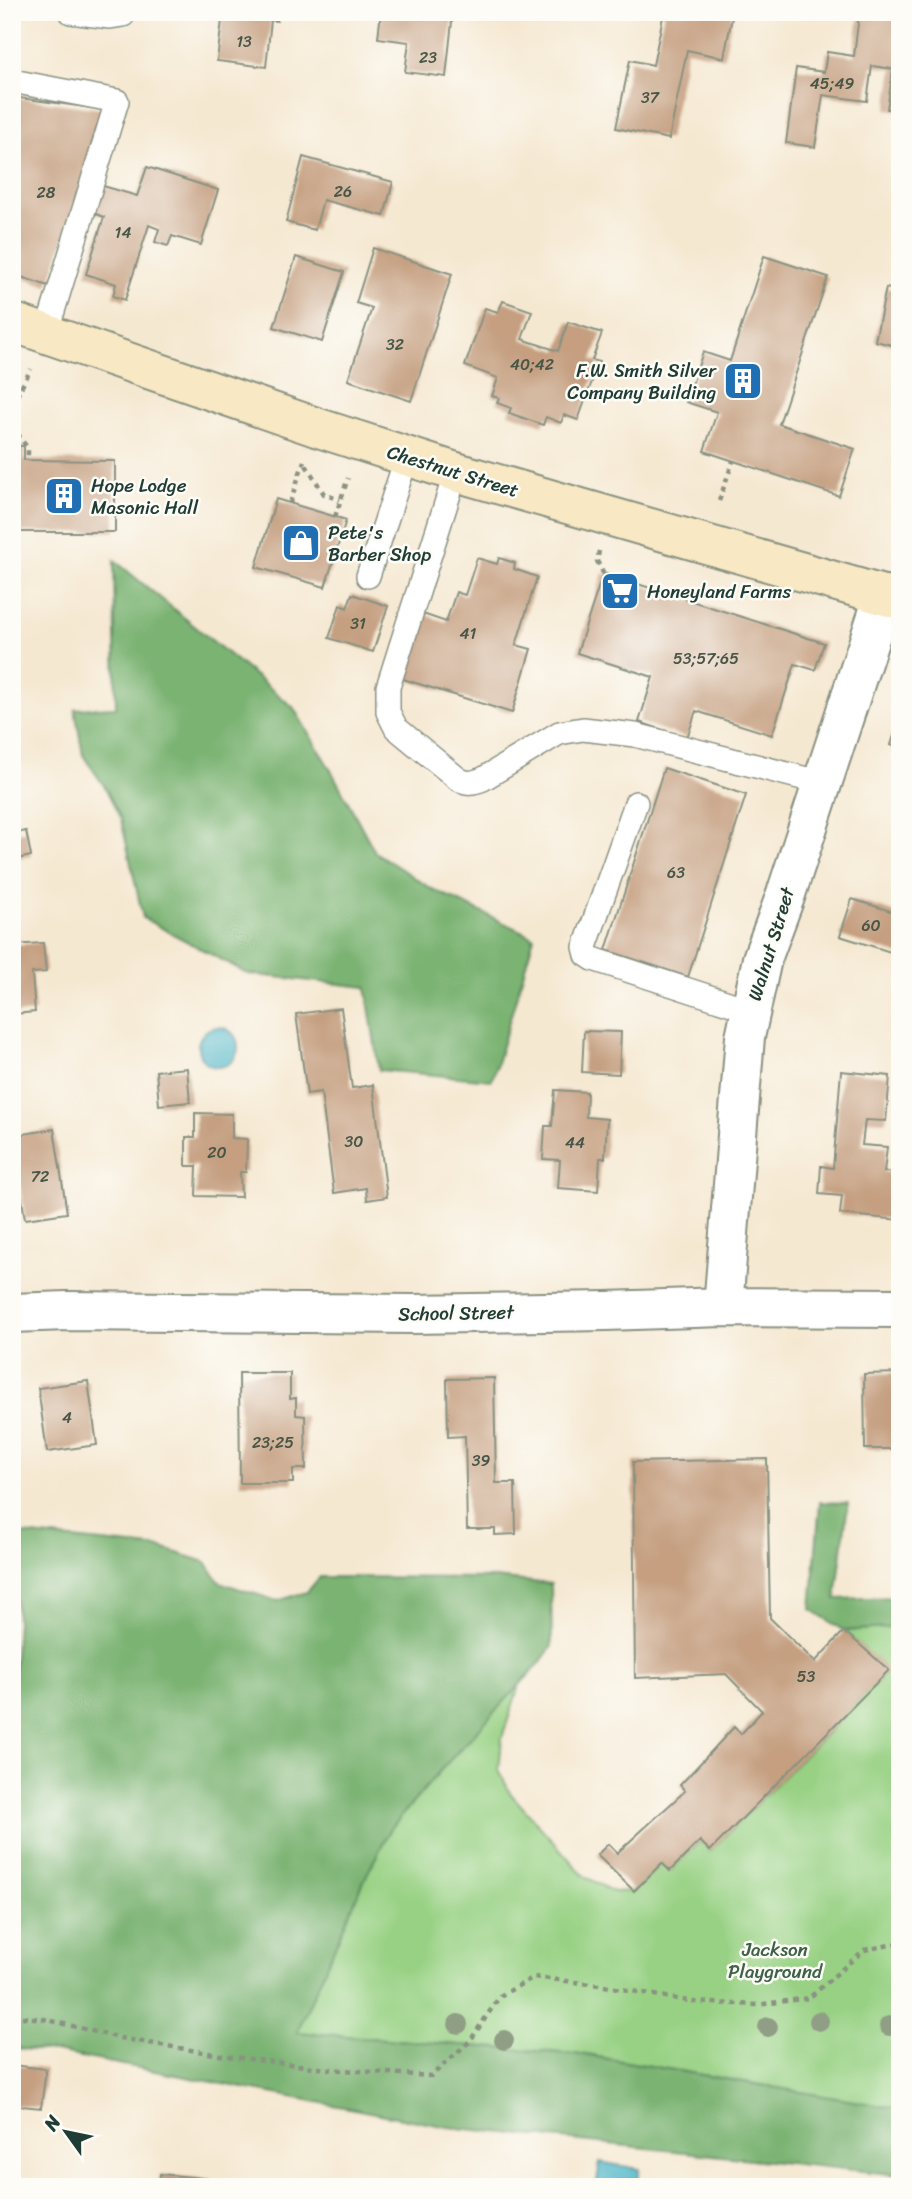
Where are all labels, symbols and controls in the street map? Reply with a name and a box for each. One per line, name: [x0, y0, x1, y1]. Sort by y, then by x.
house number: 13: [236, 27, 252, 56]
house number: 23: [419, 43, 437, 72]
house number: 45;49: [810, 69, 854, 98]
house number: 37: [641, 83, 660, 112]
house number: 26: [334, 177, 352, 206]
house number: 28: [37, 178, 56, 207]
house number: 14: [115, 218, 131, 247]
house number: 32: [386, 330, 404, 359]
house number: 40;42: [510, 350, 554, 379]
place label: F.W. Smith Silver Company Building: [567, 354, 717, 409]
building icon: F.W. Smith Silver Company Building: [722, 360, 764, 402]
street label: Chestnut Street: [383, 435, 523, 507]
place label: Hope Lodge Masonic Hall: [91, 469, 199, 524]
building icon: Hope Lodge Masonic Hall: [43, 475, 85, 517]
place label: Pete's Barber Shop: [328, 516, 431, 571]
shop icon: Pete's Barber Shop: [280, 522, 322, 564]
supermarket icon: Honeyland Farms: [599, 570, 641, 612]
place label: Honeyland Farms: [647, 575, 791, 608]
house number: 31: [350, 609, 366, 638]
house number: 41: [460, 619, 477, 648]
house number: 53;57;65: [673, 644, 739, 673]
house number: 63: [667, 858, 685, 887]
street label: Walnut Street: [738, 882, 804, 1005]
house number: 60: [861, 911, 881, 940]
house number: 30: [345, 1127, 363, 1156]
house number: 44: [565, 1128, 585, 1157]
house number: 20: [207, 1138, 227, 1167]
house number: 72: [31, 1162, 49, 1191]
street label: School Street: [398, 1295, 515, 1331]
house number: 4: [62, 1403, 72, 1432]
house number: 23;25: [252, 1428, 294, 1457]
house number: 39: [472, 1446, 490, 1475]
house number: 53: [797, 1662, 815, 1691]
park label: Jackson Playground: [728, 1933, 824, 1988]
north arrow: [32, 2098, 102, 2168]
text: N: [34, 2108, 70, 2138]

